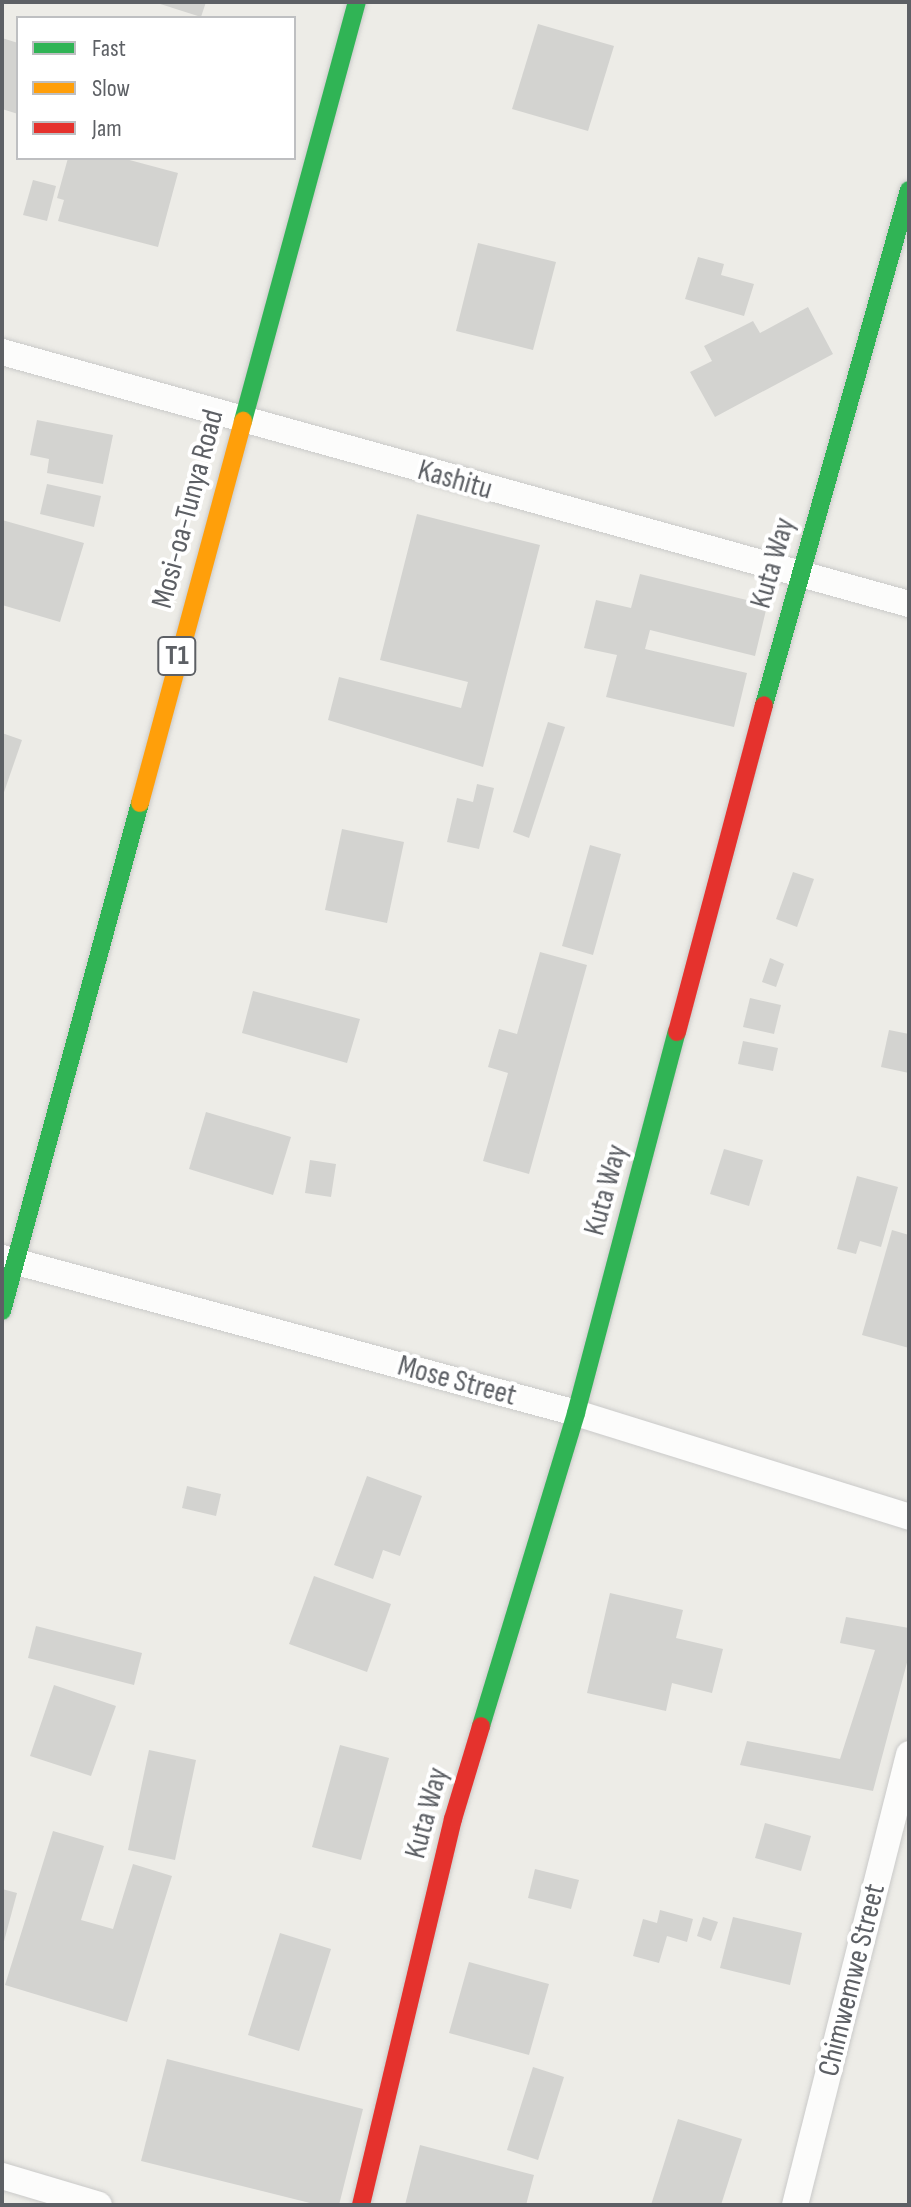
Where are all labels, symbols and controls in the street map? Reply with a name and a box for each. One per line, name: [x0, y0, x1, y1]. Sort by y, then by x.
legend: [16, 16, 296, 160]
text: Fast: [92, 34, 126, 63]
text: Slow: [92, 74, 130, 103]
text: Jam: [92, 114, 122, 143]
street label: Mosi-oa-Tunya Road: [144, 406, 232, 612]
street label: Kashitu: [414, 452, 496, 508]
street label: Kuta Way: [743, 513, 803, 613]
road number: T1: [157, 632, 197, 680]
street label: Kuta Way: [577, 1141, 635, 1239]
street label: Mose Street: [394, 1348, 520, 1414]
street label: Kuta Way: [398, 1764, 456, 1862]
street label: Chimwemwe Street: [811, 1880, 893, 2080]

